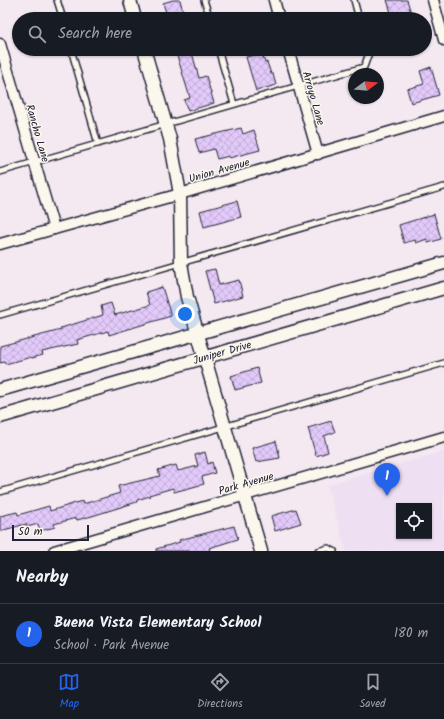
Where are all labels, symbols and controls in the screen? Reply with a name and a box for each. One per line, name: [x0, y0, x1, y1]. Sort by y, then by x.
search box: [12, 12, 432, 56]
text: Search here: [58, 22, 132, 46]
icon: search: [26, 23, 48, 45]
north arrow: [348, 68, 384, 104]
street label: Arroyo Lane: [297, 69, 329, 127]
street label: Rancho Lane: [20, 102, 54, 164]
street label: Union Avenue: [187, 154, 252, 188]
your location: [175, 304, 195, 324]
street label: Juniper Drive: [191, 336, 254, 370]
pin: 1: [374, 463, 400, 496]
street label: Park Avenue: [217, 467, 276, 500]
map controls: [396, 503, 432, 539]
button: locate: [396, 503, 432, 539]
scale bar: [12, 523, 89, 542]
text: 50 m: [18, 523, 43, 541]
text: Nearby: [16, 564, 68, 591]
text: Buena Vista Elementary School: [54, 611, 261, 635]
text: 1: [27, 623, 31, 644]
text: 180 m: [394, 623, 428, 644]
text: School · Park Avenue: [54, 635, 169, 656]
tab: Map: [58, 671, 80, 713]
tab: Directions: [197, 671, 243, 713]
tab: Saved: [360, 671, 386, 713]

